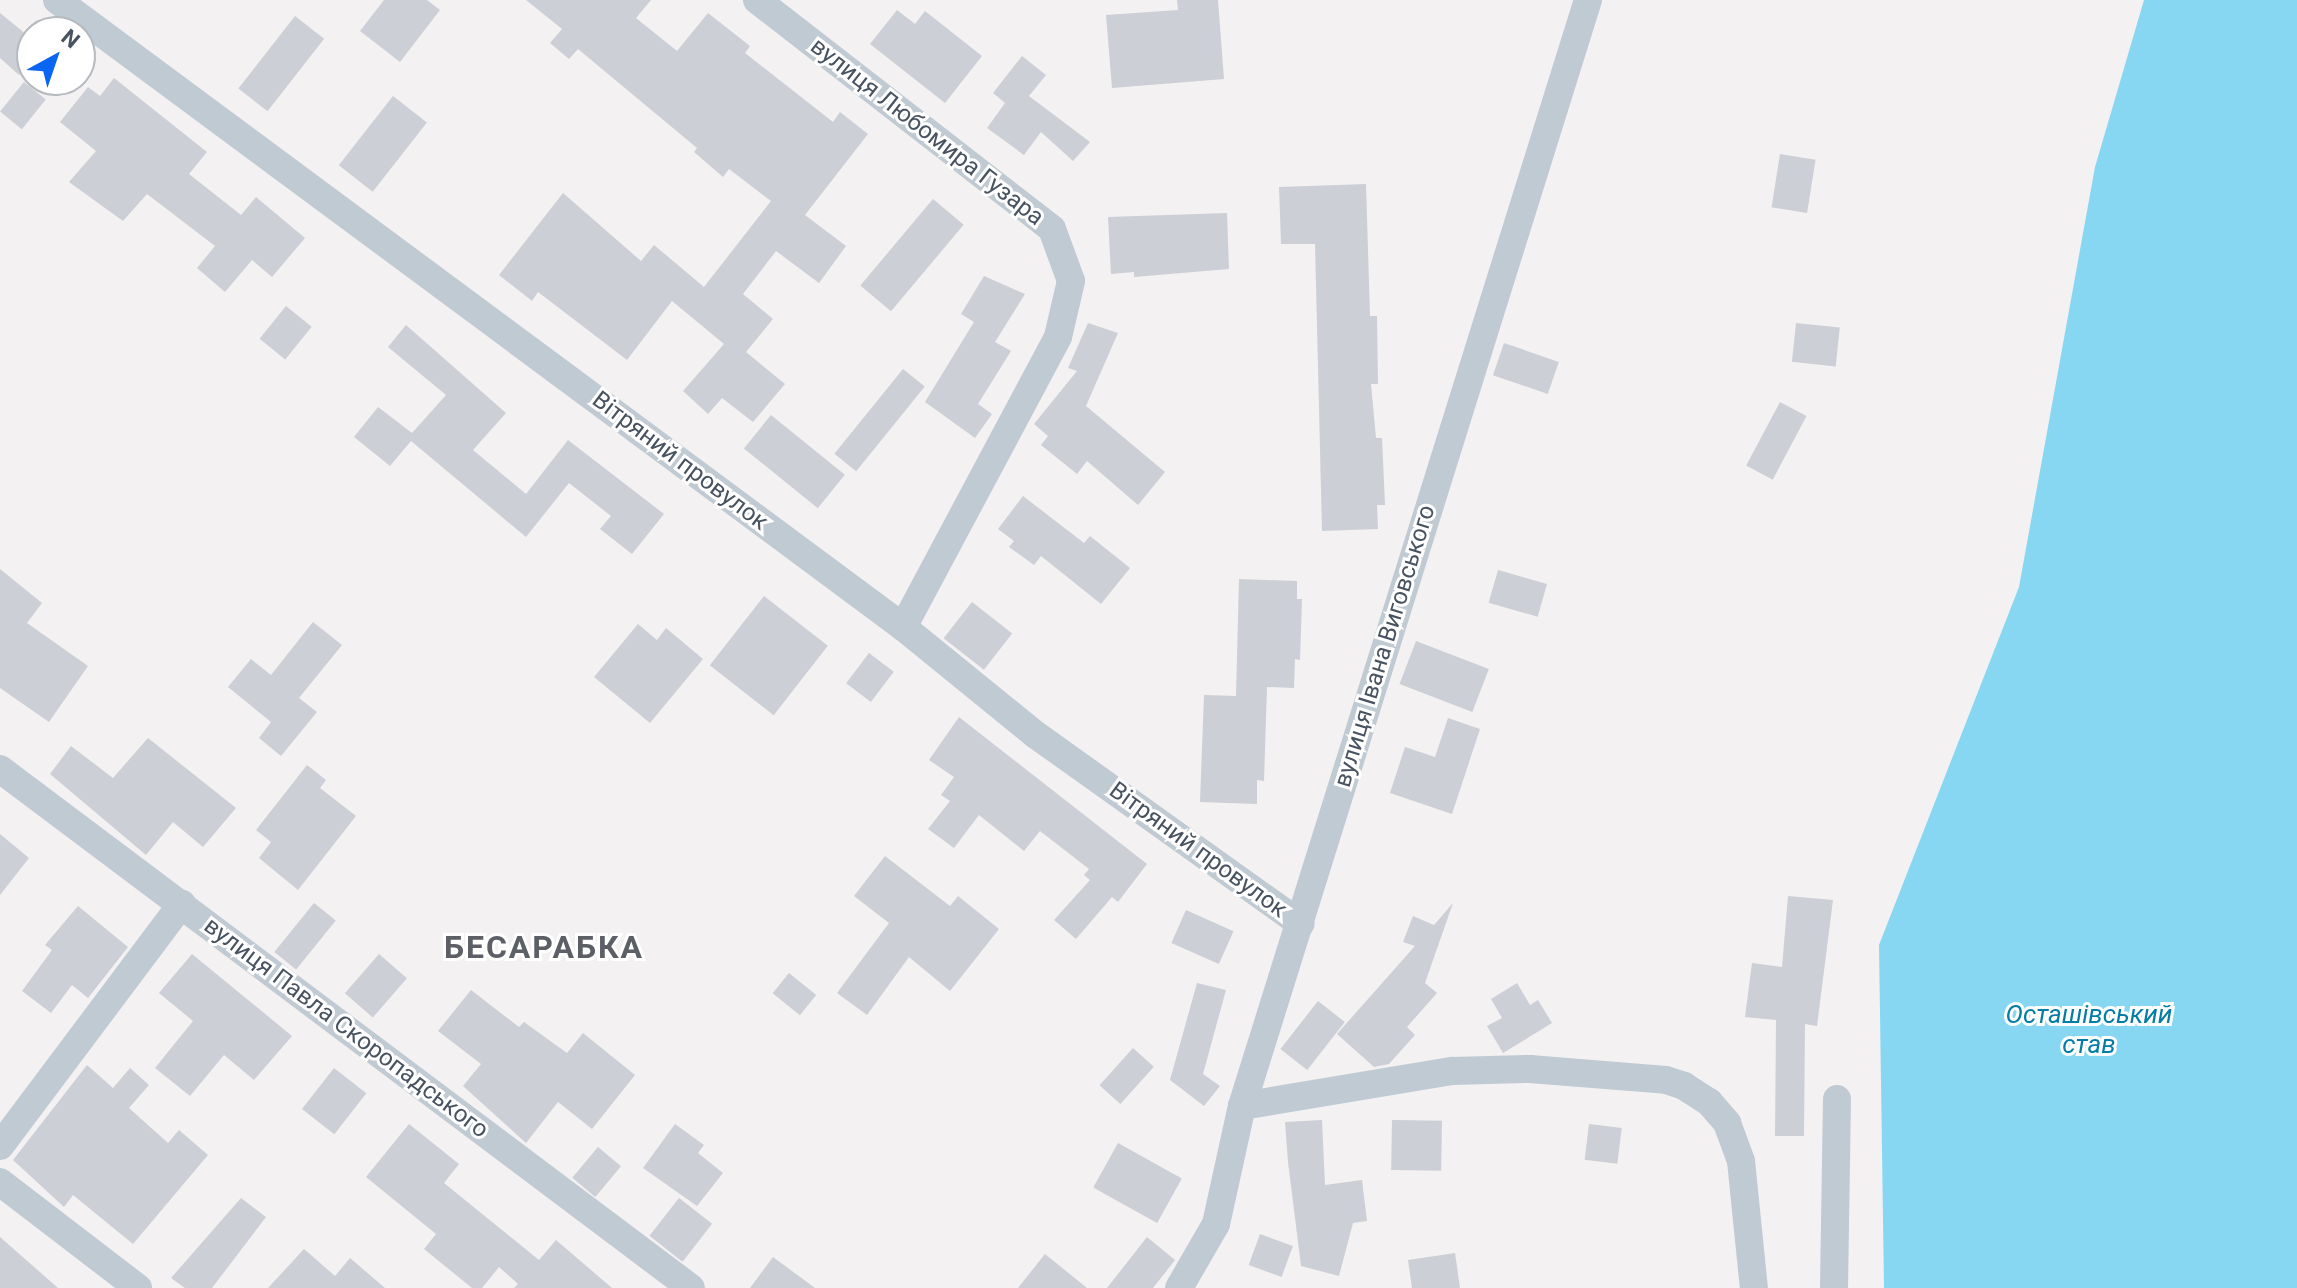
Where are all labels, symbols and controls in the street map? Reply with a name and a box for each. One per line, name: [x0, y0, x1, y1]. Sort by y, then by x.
north arrow: [16, 16, 96, 96]
text: N: [56, 24, 84, 53]
street label: вулиця Любомира Гузара: [805, 32, 1049, 232]
street label: Вітряний провулок: [586, 386, 774, 536]
street label: вулиця Івана Виговського: [1328, 501, 1442, 791]
street label: Вітряний провулок: [1104, 776, 1292, 924]
street label: вулиця Павла Скоропадського: [198, 912, 494, 1144]
district label: БЕСАРАБКА: [444, 928, 644, 966]
water label: Осташівський став: [2006, 999, 2172, 1060]

